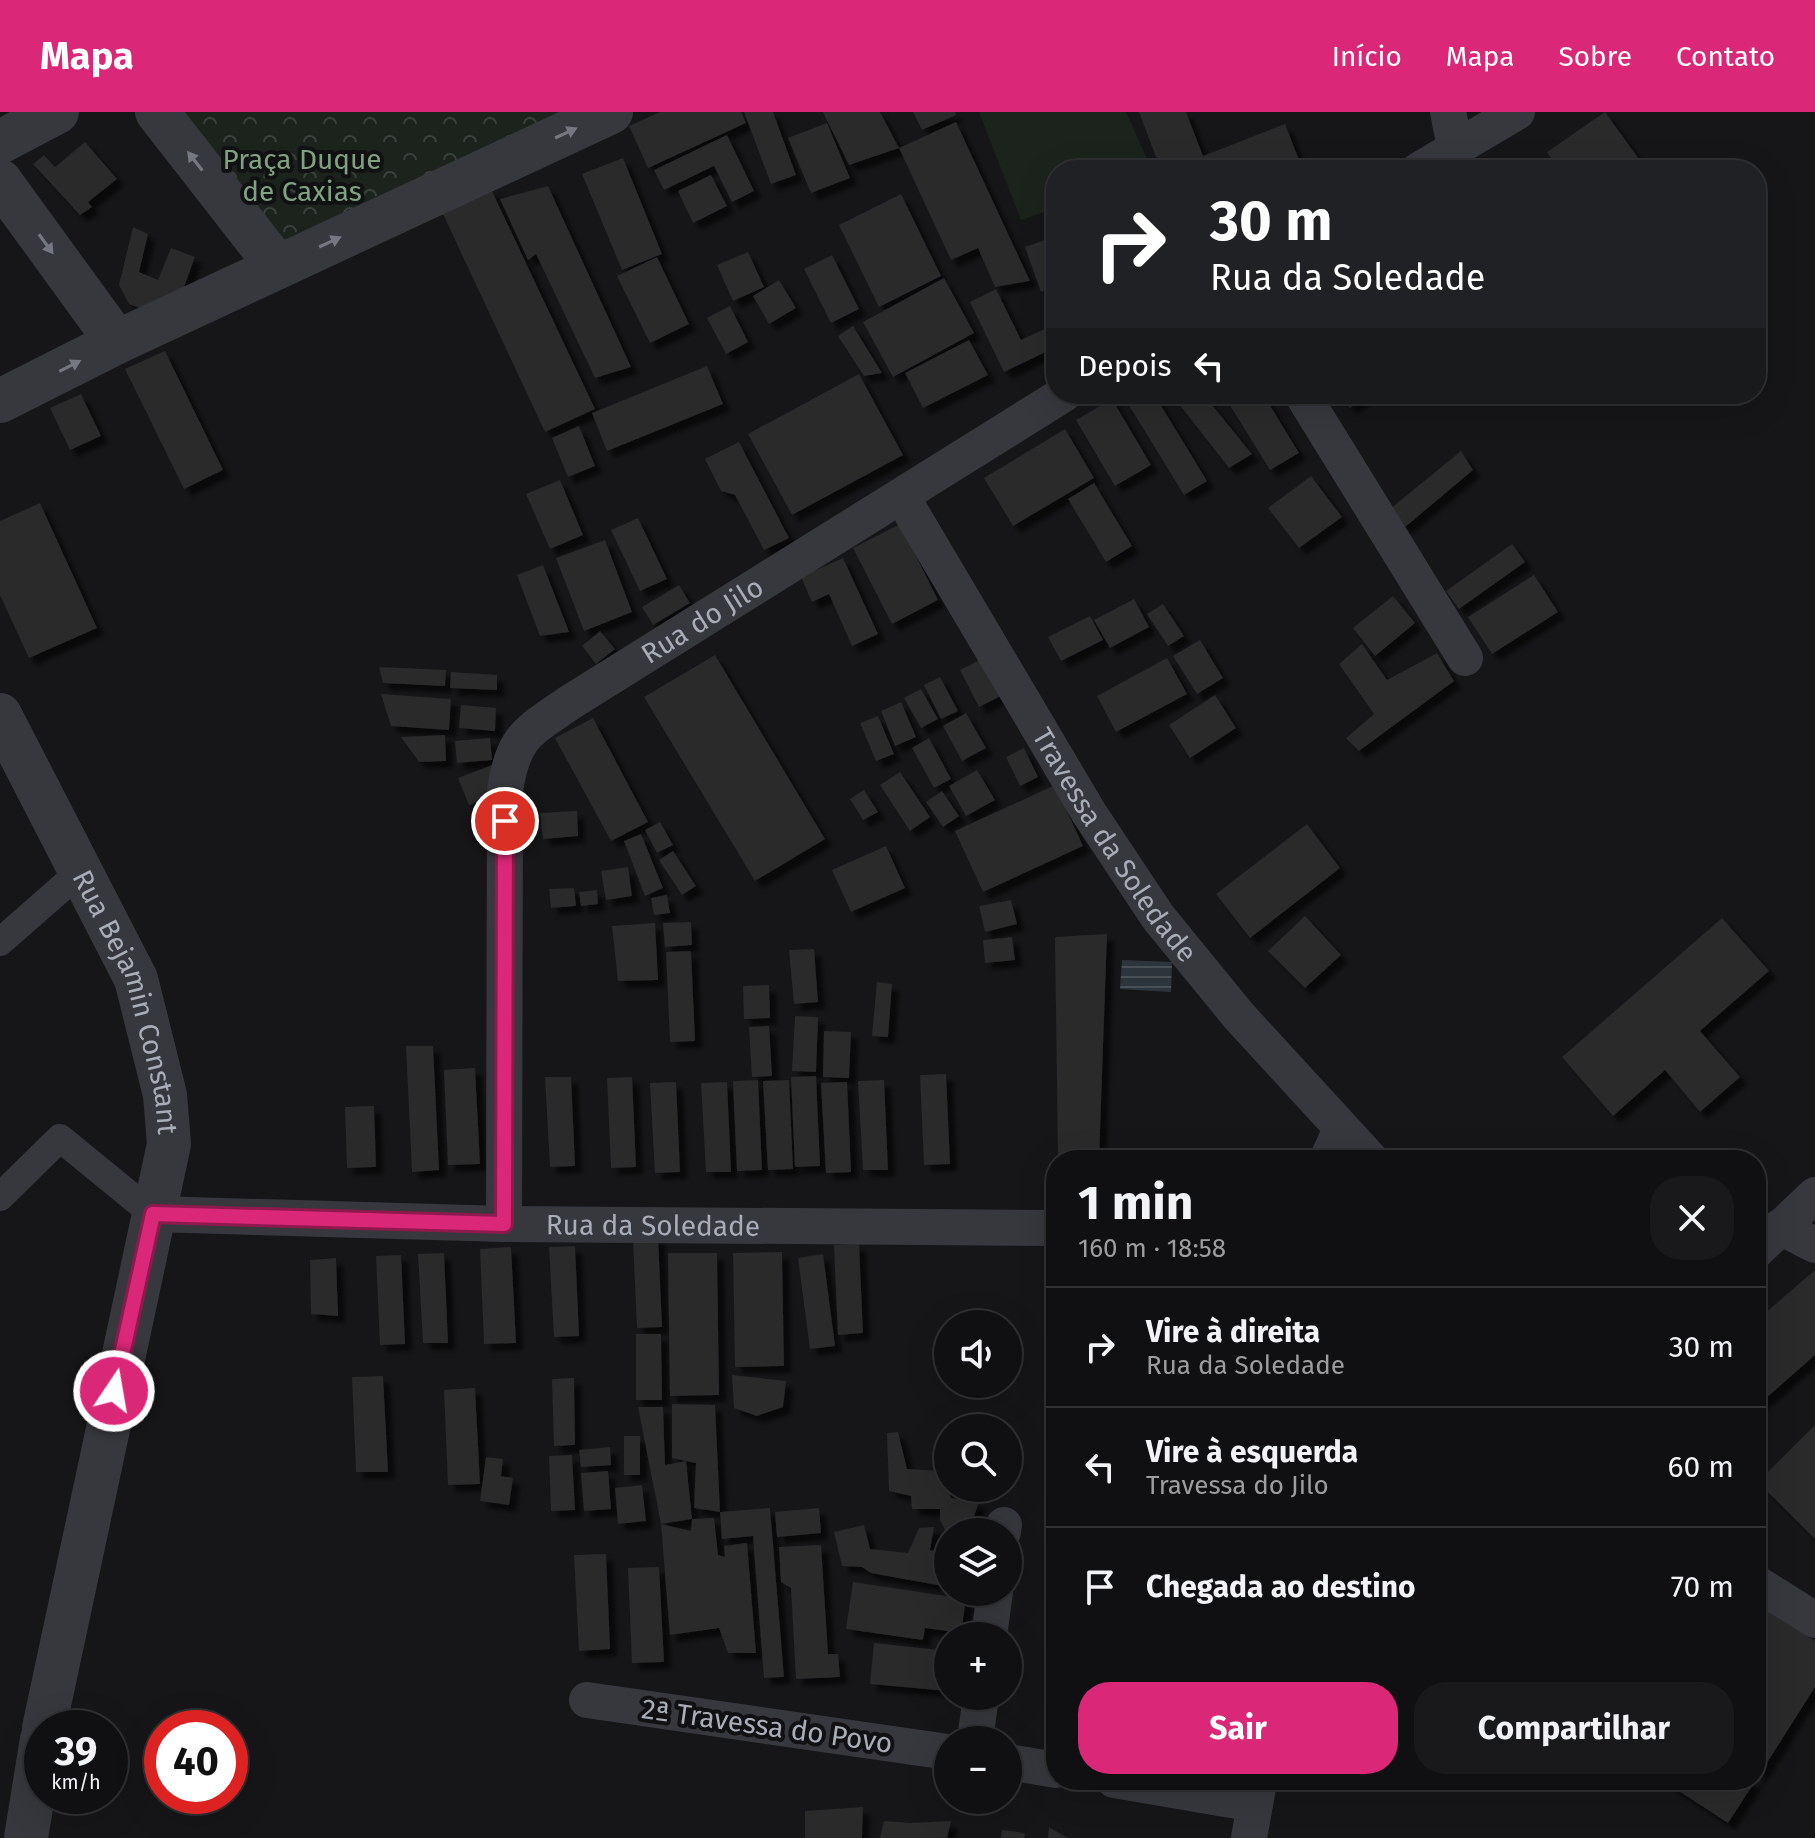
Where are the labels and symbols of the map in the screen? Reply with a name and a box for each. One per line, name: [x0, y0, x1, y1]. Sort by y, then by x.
one-way arrow: [554, 126, 577, 140]
park label: Praça Duque de Caxias: [222, 143, 382, 208]
one-way arrow: [188, 151, 204, 171]
one-way arrow: [38, 233, 54, 255]
one-way arrow: [318, 236, 342, 249]
one-way arrow: [58, 359, 81, 372]
street label: Rua do Jilo: [635, 570, 769, 670]
street label: Travessa da Soledade: [1026, 722, 1204, 968]
pin: [471, 787, 539, 855]
street label: Rua Bejamin Constant: [66, 864, 185, 1136]
street label: Rua da Soledade: [546, 1208, 760, 1242]
position arrow: [72, 1349, 156, 1433]
street label: 2ª Travessa do Povo: [639, 1692, 895, 1760]
speed limit sign: 40: [144, 1710, 248, 1814]

